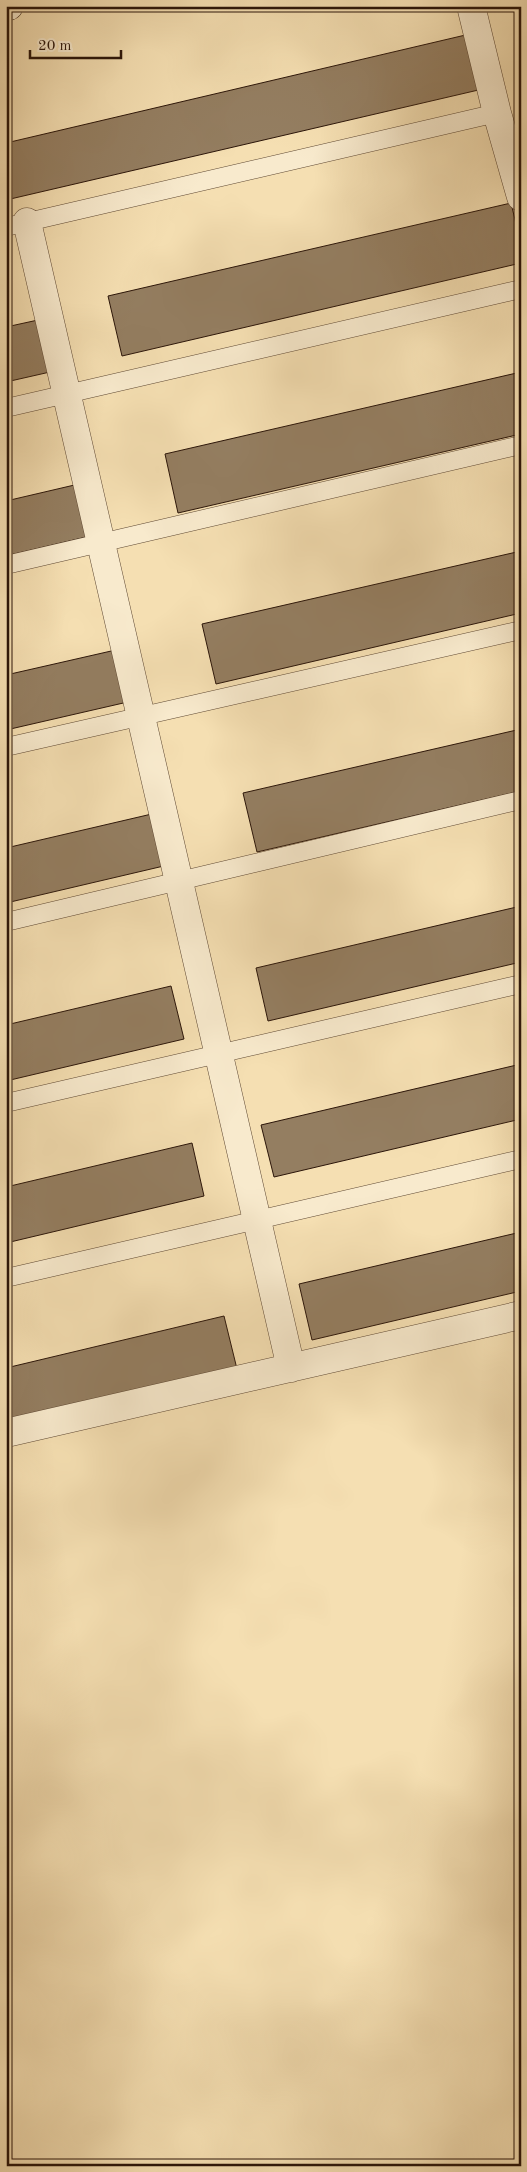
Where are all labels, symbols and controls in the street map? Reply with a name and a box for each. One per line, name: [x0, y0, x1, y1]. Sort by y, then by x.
scale bar: [30, 28, 121, 60]
text: 20 m: [38, 39, 72, 54]

